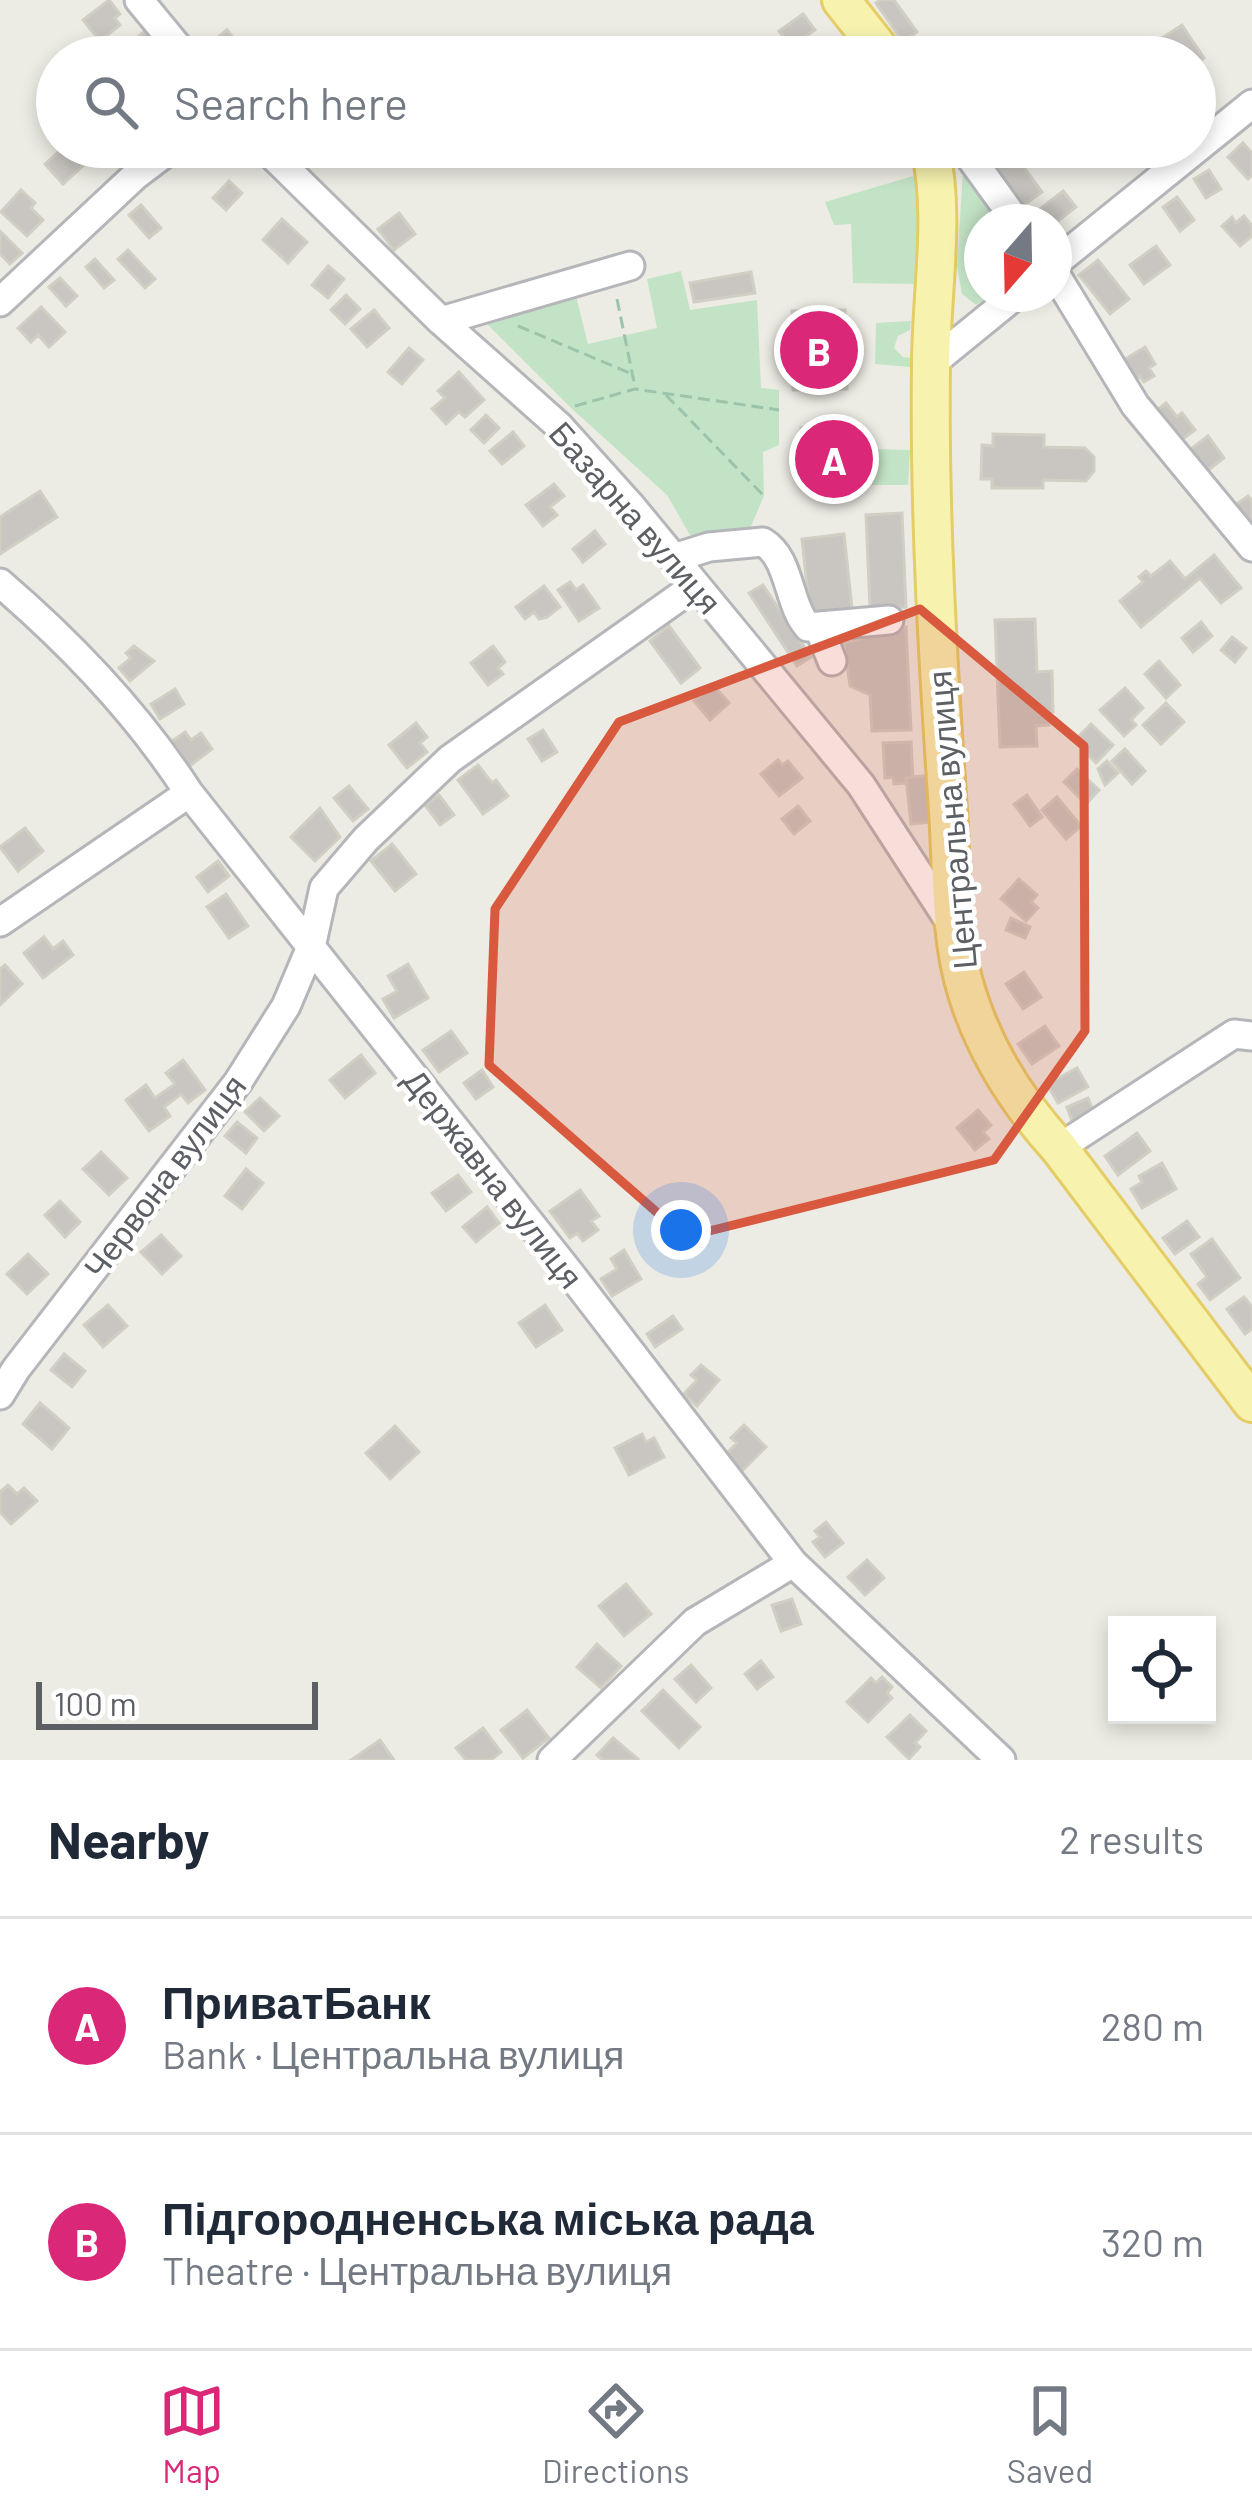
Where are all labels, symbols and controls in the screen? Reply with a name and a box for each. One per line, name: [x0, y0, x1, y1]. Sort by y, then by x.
search box: [36, 36, 1216, 168]
icon: search: [78, 69, 144, 135]
text: Search here: [174, 75, 408, 129]
north arrow: [964, 204, 1072, 312]
pin: B: [780, 305, 858, 395]
street label: Базарна вулиця: [542, 413, 730, 621]
pin: A: [795, 414, 873, 504]
street label: Центральна вулиця: [918, 669, 984, 971]
street label: Державна вулиця: [396, 1060, 592, 1296]
street label: Червона вулиця: [74, 1066, 254, 1286]
your location: [651, 1200, 711, 1260]
map controls: [1108, 1616, 1216, 1724]
button: locate: [1108, 1616, 1216, 1724]
scale bar: [36, 1676, 318, 1729]
text: 100 m: [54, 1683, 137, 1723]
text: Nearby: [48, 1808, 209, 1869]
text: 2 results: [1059, 1815, 1204, 1862]
text: ПриватБанк: [162, 1974, 431, 2028]
text: A: [74, 2002, 100, 2049]
text: 280 m: [1101, 2002, 1204, 2049]
text: Bank · Центральна вулиця: [162, 2030, 624, 2077]
text: Підгородненська міська рада: [162, 2190, 814, 2244]
text: B: [75, 2218, 99, 2265]
text: 320 m: [1101, 2218, 1204, 2265]
text: Theatre · Центральна вулиця: [162, 2246, 672, 2293]
tab: Map: [159, 2378, 225, 2490]
tab: Directions: [542, 2378, 689, 2490]
tab: Saved: [1007, 2378, 1093, 2490]

